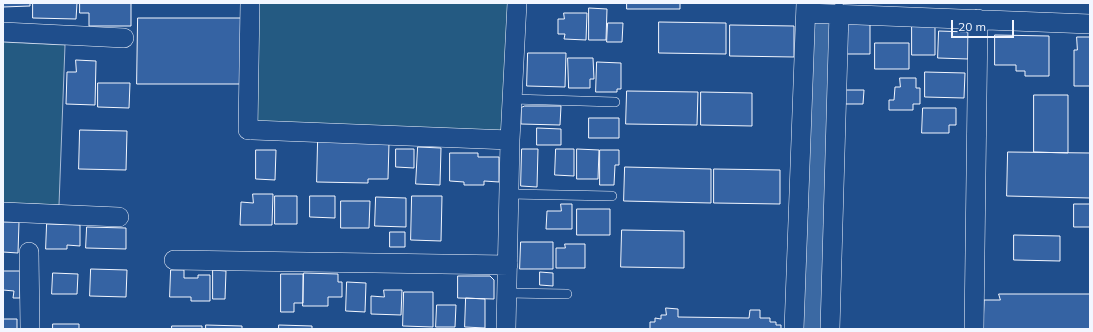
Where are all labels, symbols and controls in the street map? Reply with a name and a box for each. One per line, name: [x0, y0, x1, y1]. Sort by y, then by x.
scale bar: [953, 12, 1016, 38]
text: 20 m: [958, 19, 986, 34]

